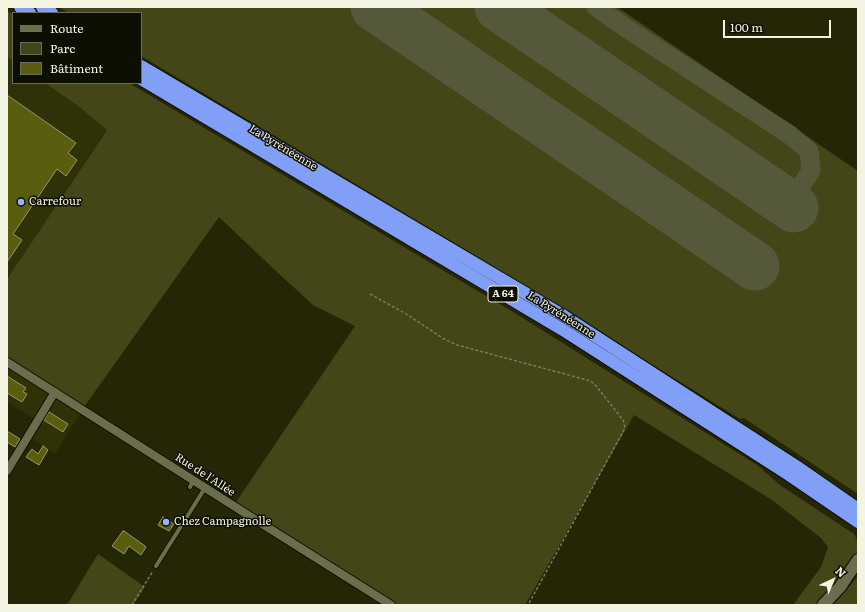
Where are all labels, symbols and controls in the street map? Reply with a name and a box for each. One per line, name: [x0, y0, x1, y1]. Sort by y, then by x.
legend: [12, 12, 142, 84]
scale bar: [725, 12, 833, 38]
text: 100 m: [730, 18, 763, 36]
text: Route: [50, 19, 84, 37]
text: Parc: [50, 39, 75, 57]
text: Bâtiment: [50, 59, 103, 77]
street label: La Pyrénéenne: [246, 122, 320, 174]
place label: Carrefour: [29, 195, 81, 209]
marker: Carrefour: [16, 197, 26, 207]
road number: A 64: [488, 286, 518, 302]
street label: La Pyrénéenne: [525, 289, 597, 341]
street label: Rue de l'Allée: [172, 451, 238, 499]
place label: Chez Campagnolle: [174, 515, 271, 529]
marker: Chez Campagnolle: [161, 517, 171, 527]
north arrow: [813, 560, 853, 600]
text: N: [832, 562, 850, 580]

